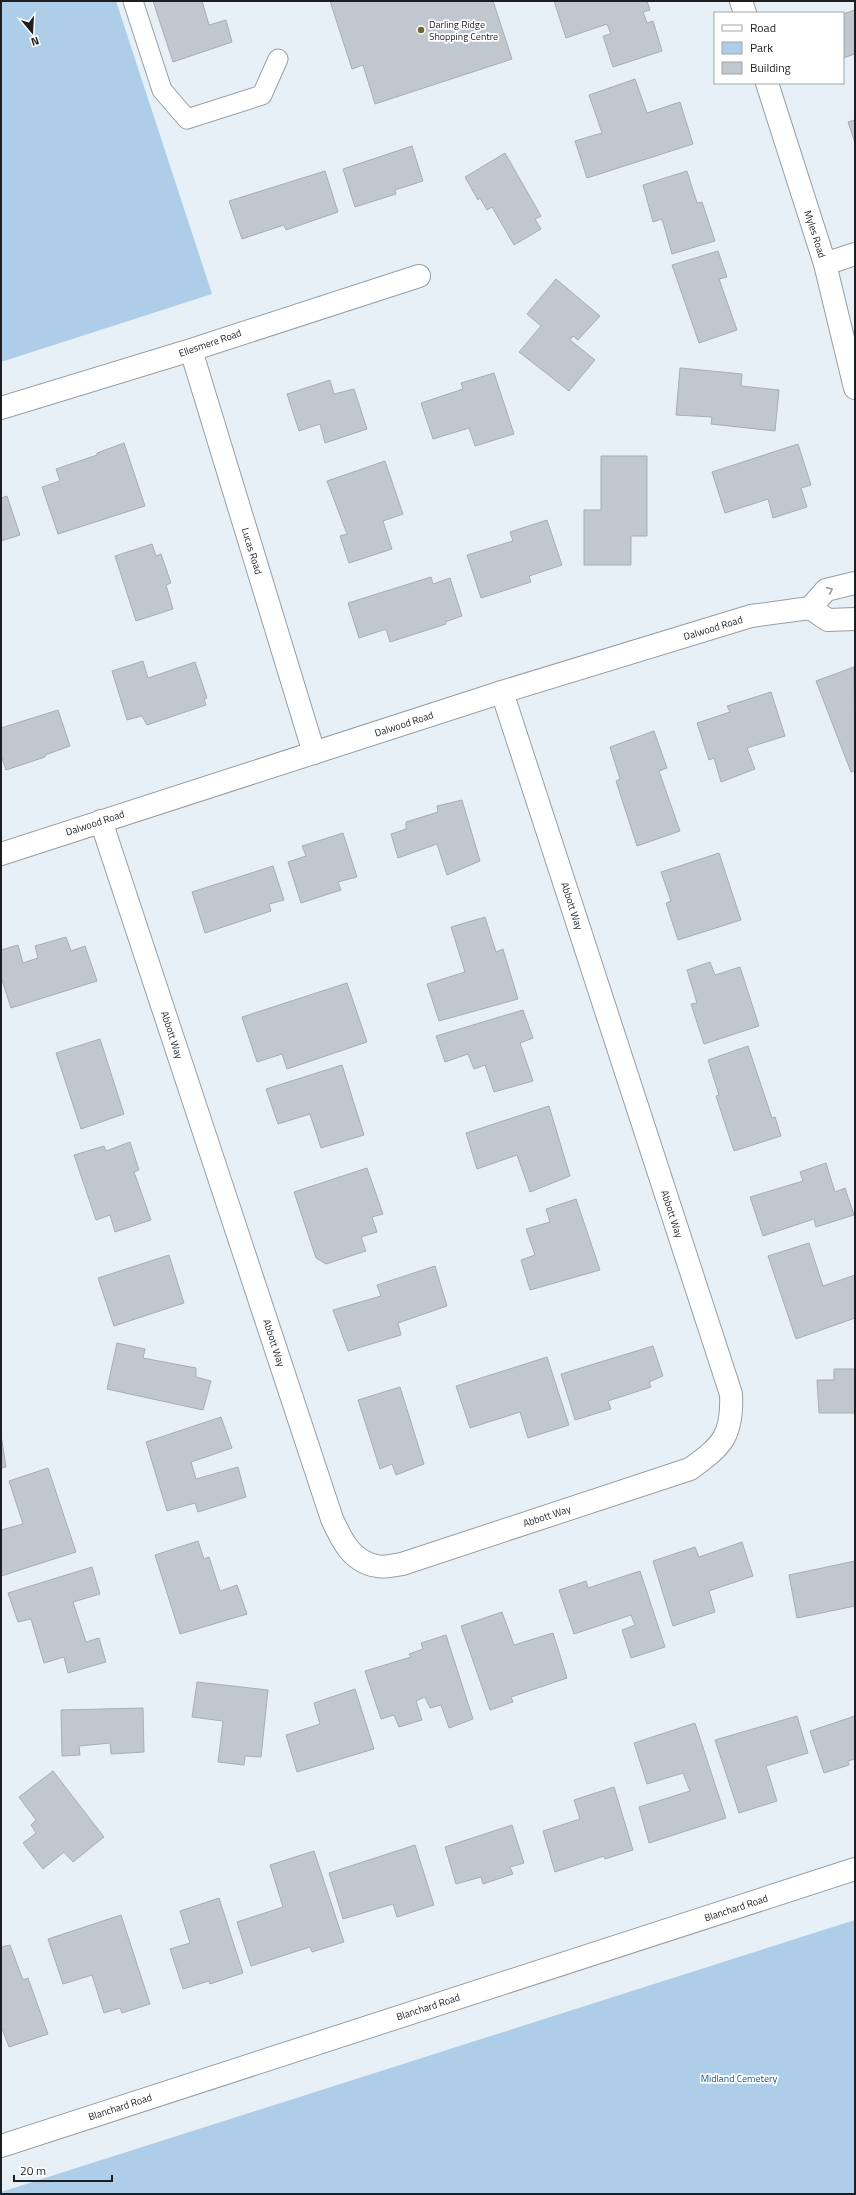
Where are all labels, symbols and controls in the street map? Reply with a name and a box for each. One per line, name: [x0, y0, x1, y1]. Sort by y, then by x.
north arrow: [12, 12, 52, 52]
legend: [714, 12, 844, 84]
place label: Darling Ridge Shopping Centre: [429, 17, 498, 44]
text: Road: [750, 18, 776, 37]
marker: Darling Ridge Shopping Centre: [416, 25, 426, 35]
text: N: [29, 33, 41, 50]
text: Park: [750, 38, 773, 57]
text: Building: [750, 58, 791, 77]
street label: Myles Road: [800, 208, 830, 260]
street label: Ellesmere Road: [177, 325, 243, 361]
street label: Lucas Road: [238, 526, 266, 576]
one-way arrow: [826, 587, 833, 595]
street label: Dalwood Road: [682, 612, 744, 644]
street label: Dalwood Road: [373, 707, 435, 741]
street label: Dalwood Road: [64, 806, 126, 840]
street label: Abbott Way: [557, 880, 587, 932]
street label: Abbott Way: [157, 1009, 187, 1061]
street label: Abbott Way: [657, 1188, 687, 1240]
street label: Abbott Way: [259, 1317, 289, 1369]
street label: Abbott Way: [521, 1501, 573, 1531]
street label: Blanchard Road: [702, 1891, 770, 1925]
street label: Blanchard Road: [394, 1990, 462, 2024]
park label: Midland Cemetery: [701, 2071, 778, 2086]
street label: Blanchard Road: [86, 2090, 154, 2124]
scale bar: [14, 2157, 112, 2183]
text: 20 m: [20, 2161, 46, 2180]

